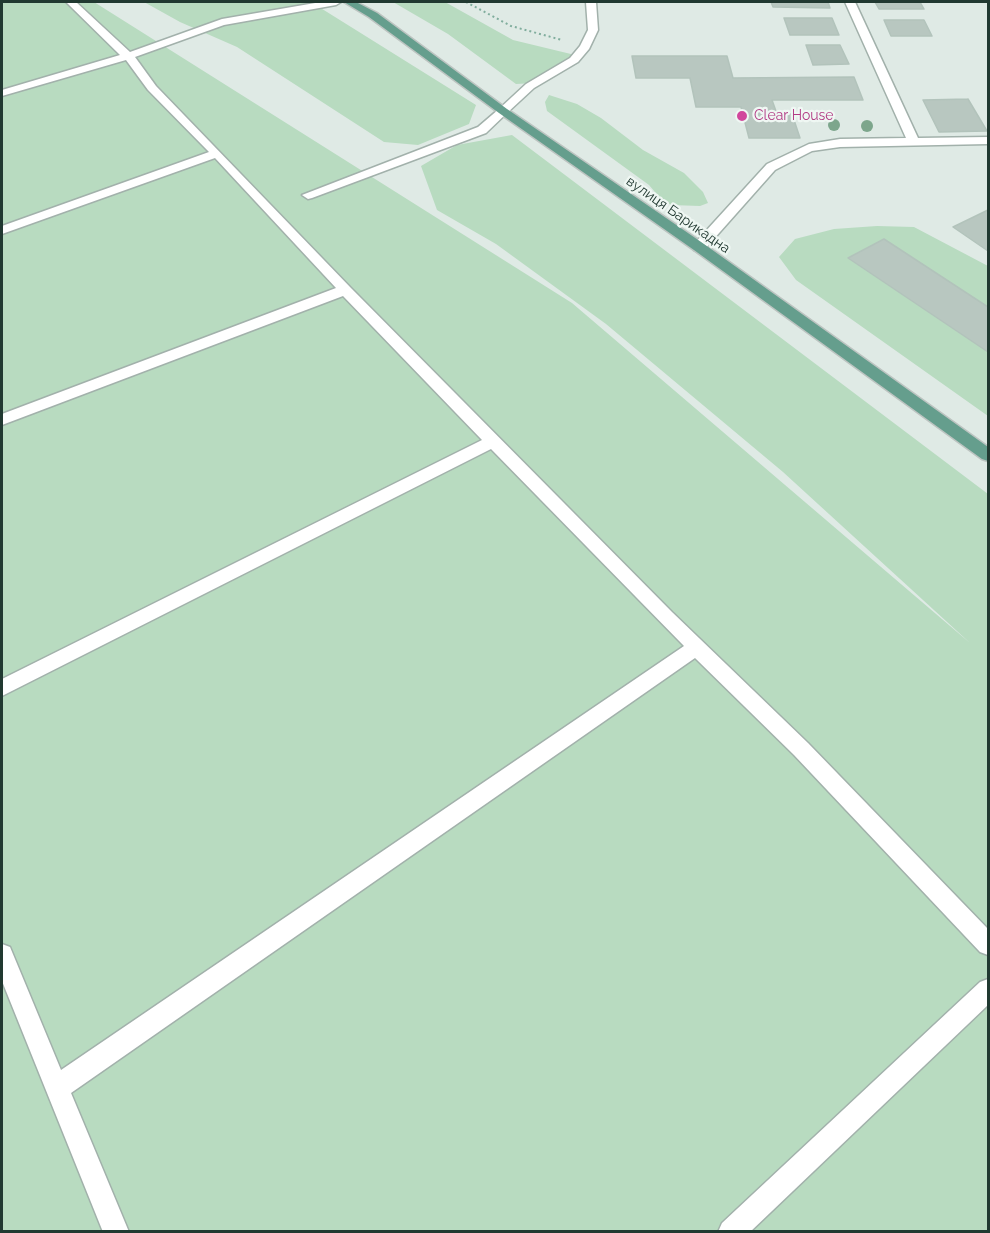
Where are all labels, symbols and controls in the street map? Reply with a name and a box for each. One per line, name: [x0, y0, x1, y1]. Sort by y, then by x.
place label: Clear House: [754, 108, 834, 124]
marker: Clear House: [735, 109, 749, 123]
street label: вулиця Барикадна: [623, 173, 733, 257]

